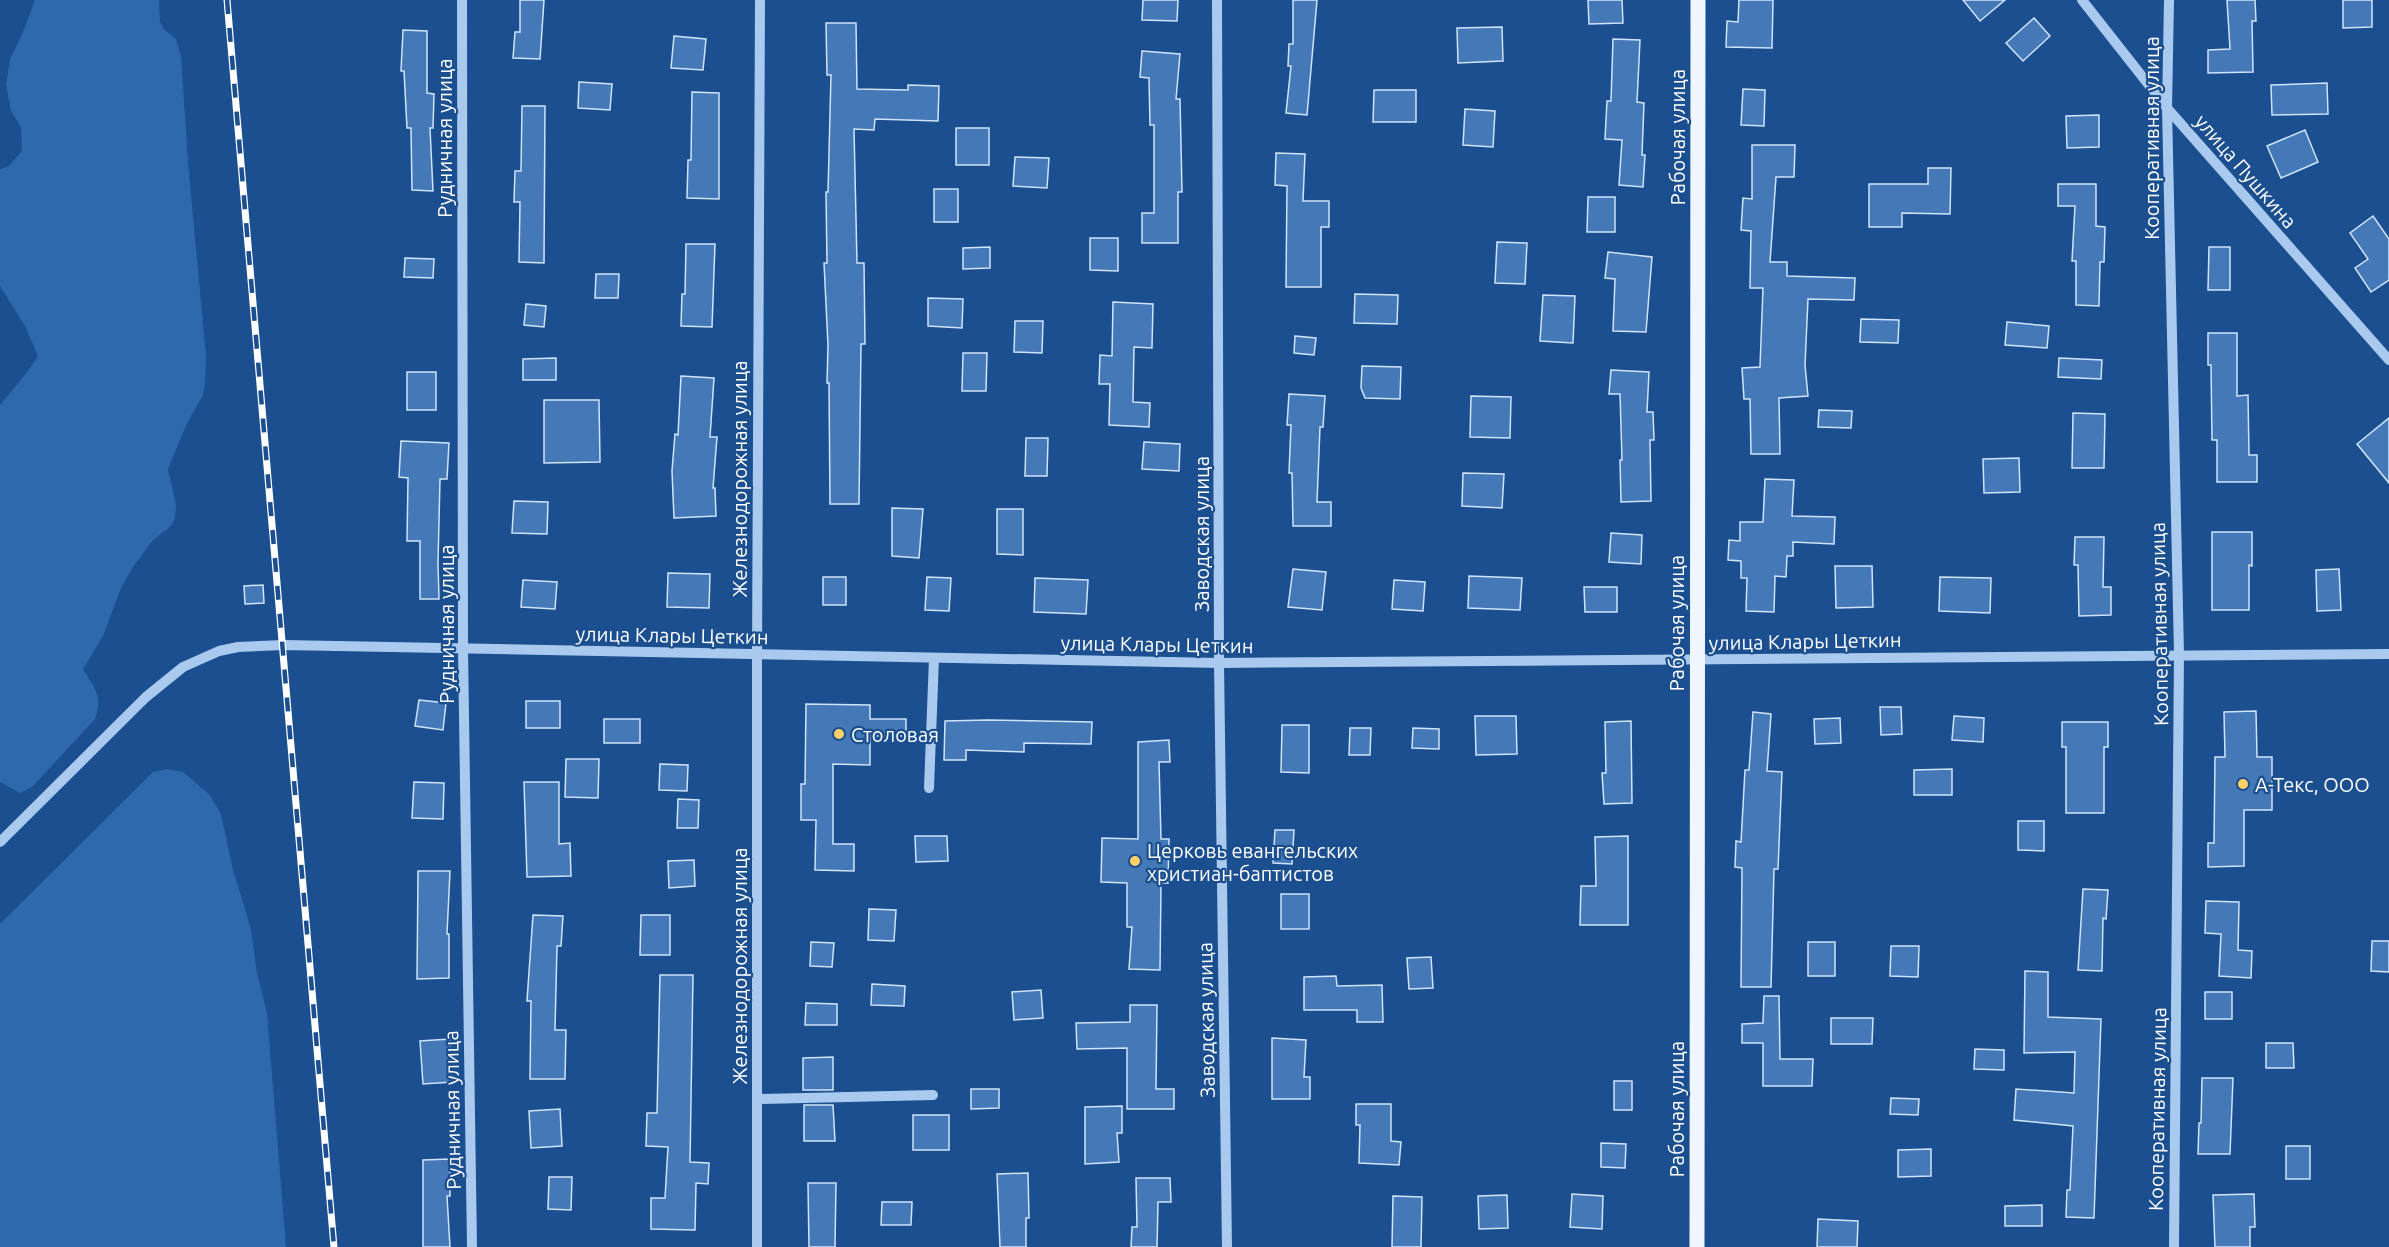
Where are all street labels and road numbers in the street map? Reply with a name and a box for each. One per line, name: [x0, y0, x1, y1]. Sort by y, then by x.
street label: Кооперативная улица: [2140, 36, 2163, 240]
street label: Рудничная улица: [433, 58, 456, 218]
street label: Рабочая улица: [1666, 69, 1689, 205]
street label: улица Пушкина: [2190, 109, 2302, 233]
street label: Железнодорожная улица: [728, 360, 751, 598]
street label: Заводская улица: [1190, 456, 1213, 612]
street label: Кооперативная улица: [2146, 522, 2172, 726]
street label: Рудничная улица: [435, 544, 458, 704]
street label: Рабочая улица: [1665, 555, 1688, 691]
street label: улица Клары Цеткин: [575, 622, 769, 648]
street label: улица Клары Цеткин: [1708, 628, 1902, 654]
street label: улица Клары Цеткин: [1060, 631, 1254, 657]
street label: Железнодорожная улица: [728, 847, 751, 1085]
street label: Заводская улица: [1193, 942, 1219, 1098]
street label: Кооперативная улица: [2144, 1007, 2170, 1211]
street label: Рудничная улица: [439, 1030, 465, 1190]
street label: Рабочая улица: [1665, 1041, 1688, 1177]

